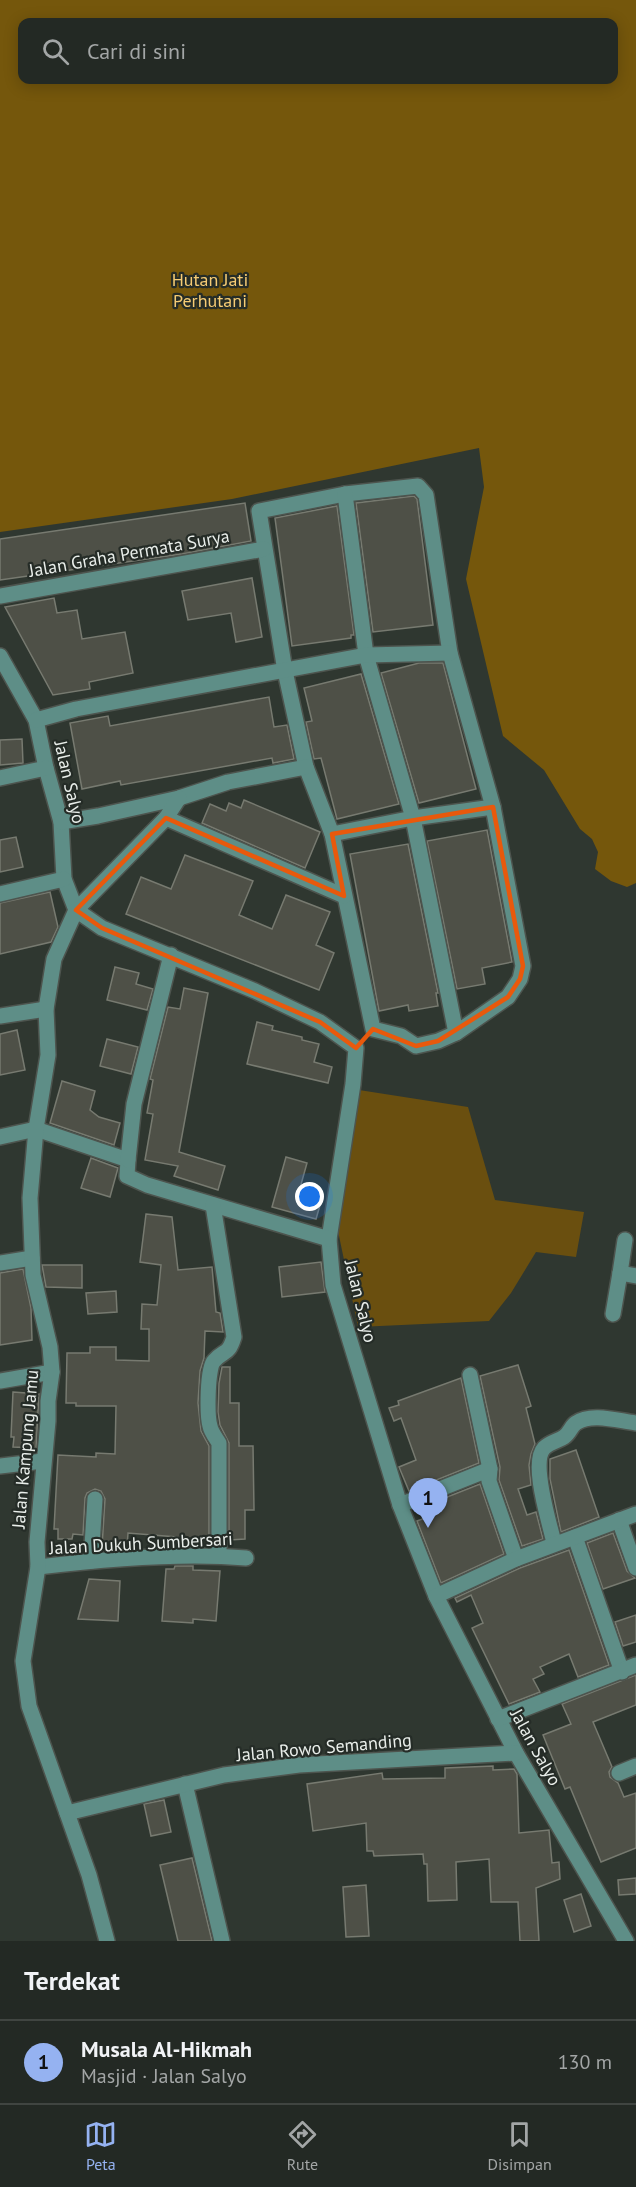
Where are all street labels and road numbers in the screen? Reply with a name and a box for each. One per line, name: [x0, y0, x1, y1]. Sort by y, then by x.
street label: Jalan Graha Permata Surya: [26, 524, 231, 582]
street label: Jalan Salyo: [49, 737, 91, 826]
street label: Jalan Salyo: [339, 1256, 382, 1345]
street label: Jalan Kampung Jamu: [7, 1369, 43, 1530]
street label: Jalan Dukuh Sumbersari: [48, 1527, 233, 1559]
street label: Jalan Salyo: [505, 1704, 567, 1790]
street label: Jalan Rowo Semanding: [234, 1728, 413, 1766]

